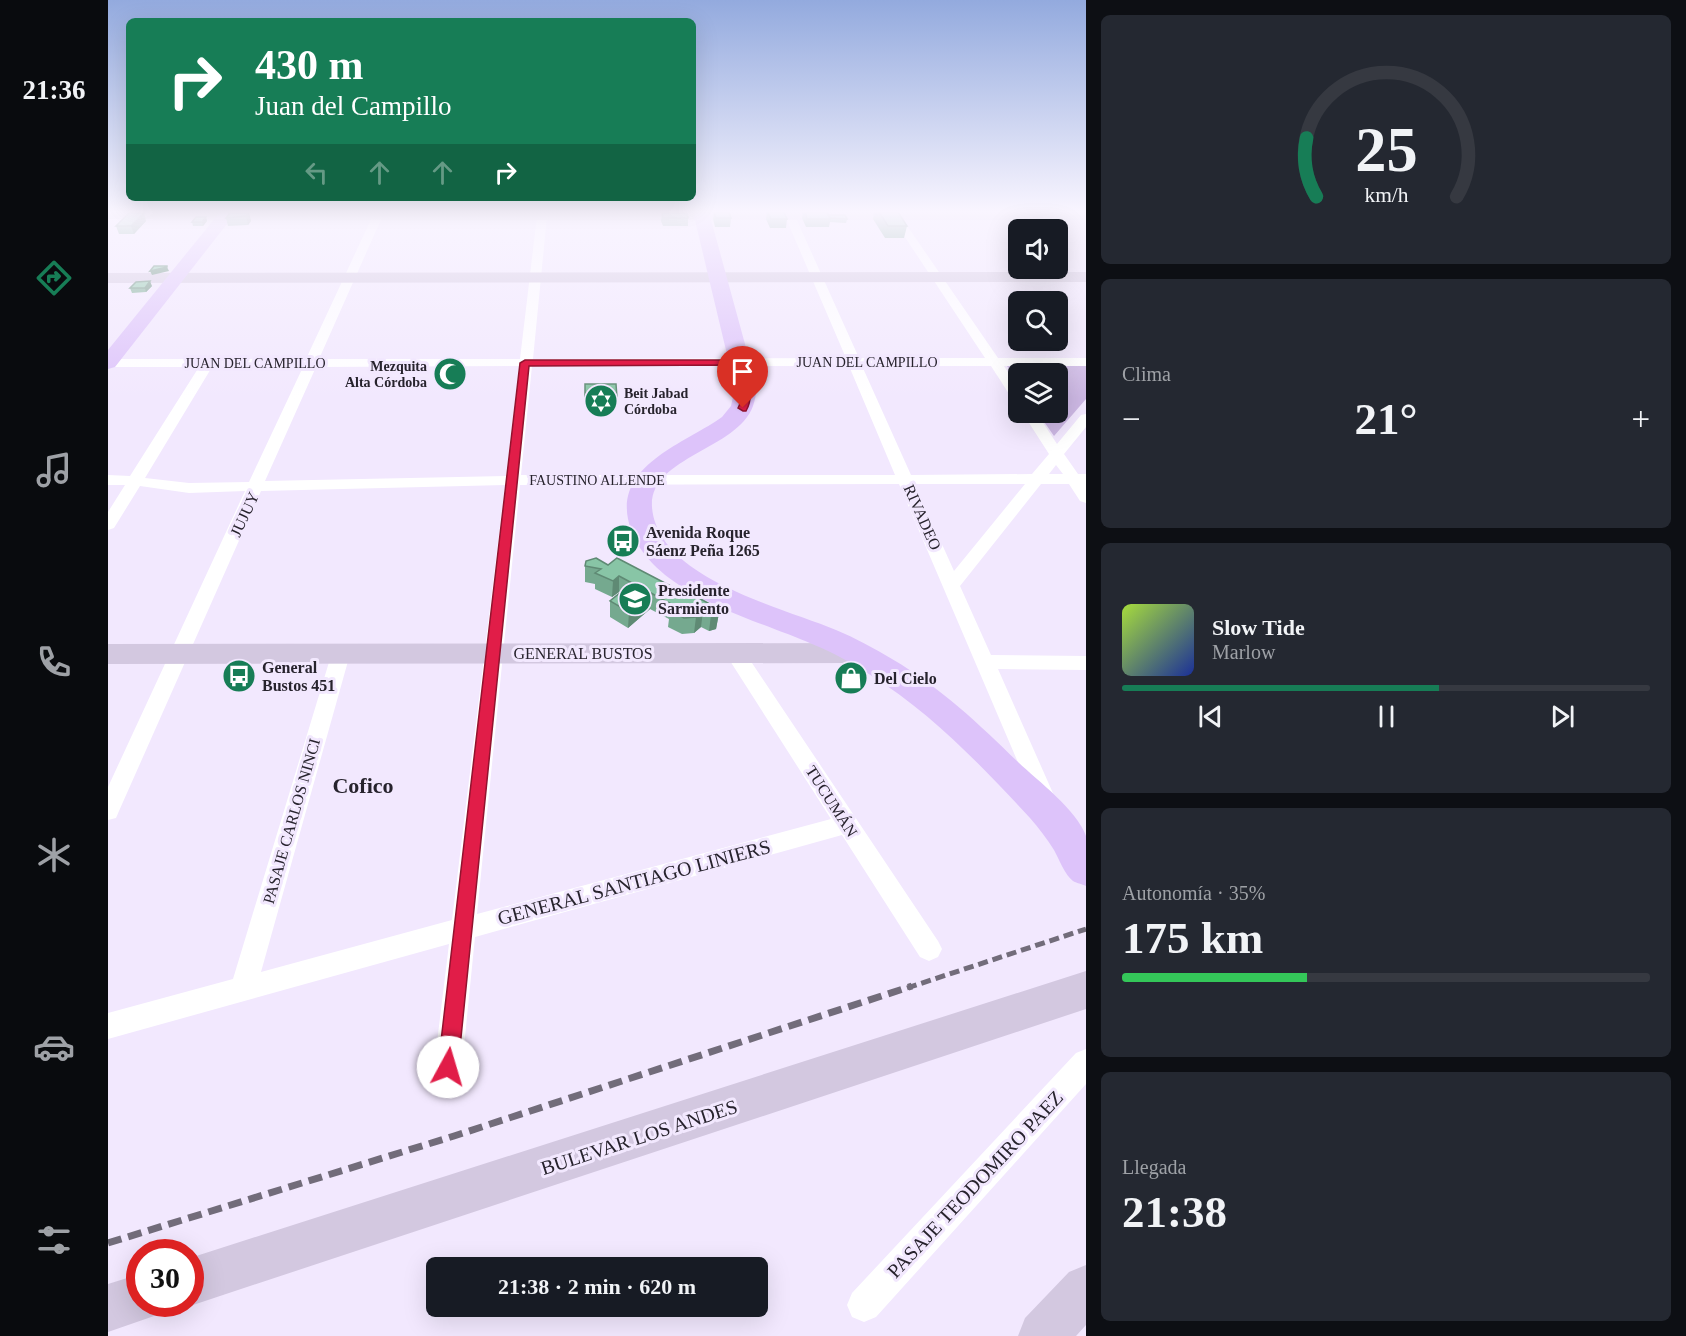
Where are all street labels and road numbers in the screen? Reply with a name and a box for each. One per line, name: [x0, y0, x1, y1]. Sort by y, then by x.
street label: JUAN DEL CAMPILLO: [796, 355, 938, 370]
street label: JUAN DEL CAMPILLO: [184, 356, 326, 371]
street label: FAUSTINO ALLENDE: [529, 473, 665, 488]
street label: RIVADEO: [901, 482, 945, 553]
street label: JUJUY: [227, 489, 262, 539]
street label: GENERAL BUSTOS: [513, 645, 653, 662]
street label: PASAJE CARLOS NINCI: [260, 737, 323, 906]
street label: TUCUMÁN: [802, 762, 862, 840]
street label: GENERAL SANTIAGO LINIERS: [495, 835, 773, 929]
street label: PASAJE TEODOMIRO PAEZ: [883, 1086, 1067, 1282]
street label: BULEVAR LOS ANDES: [538, 1095, 740, 1179]

